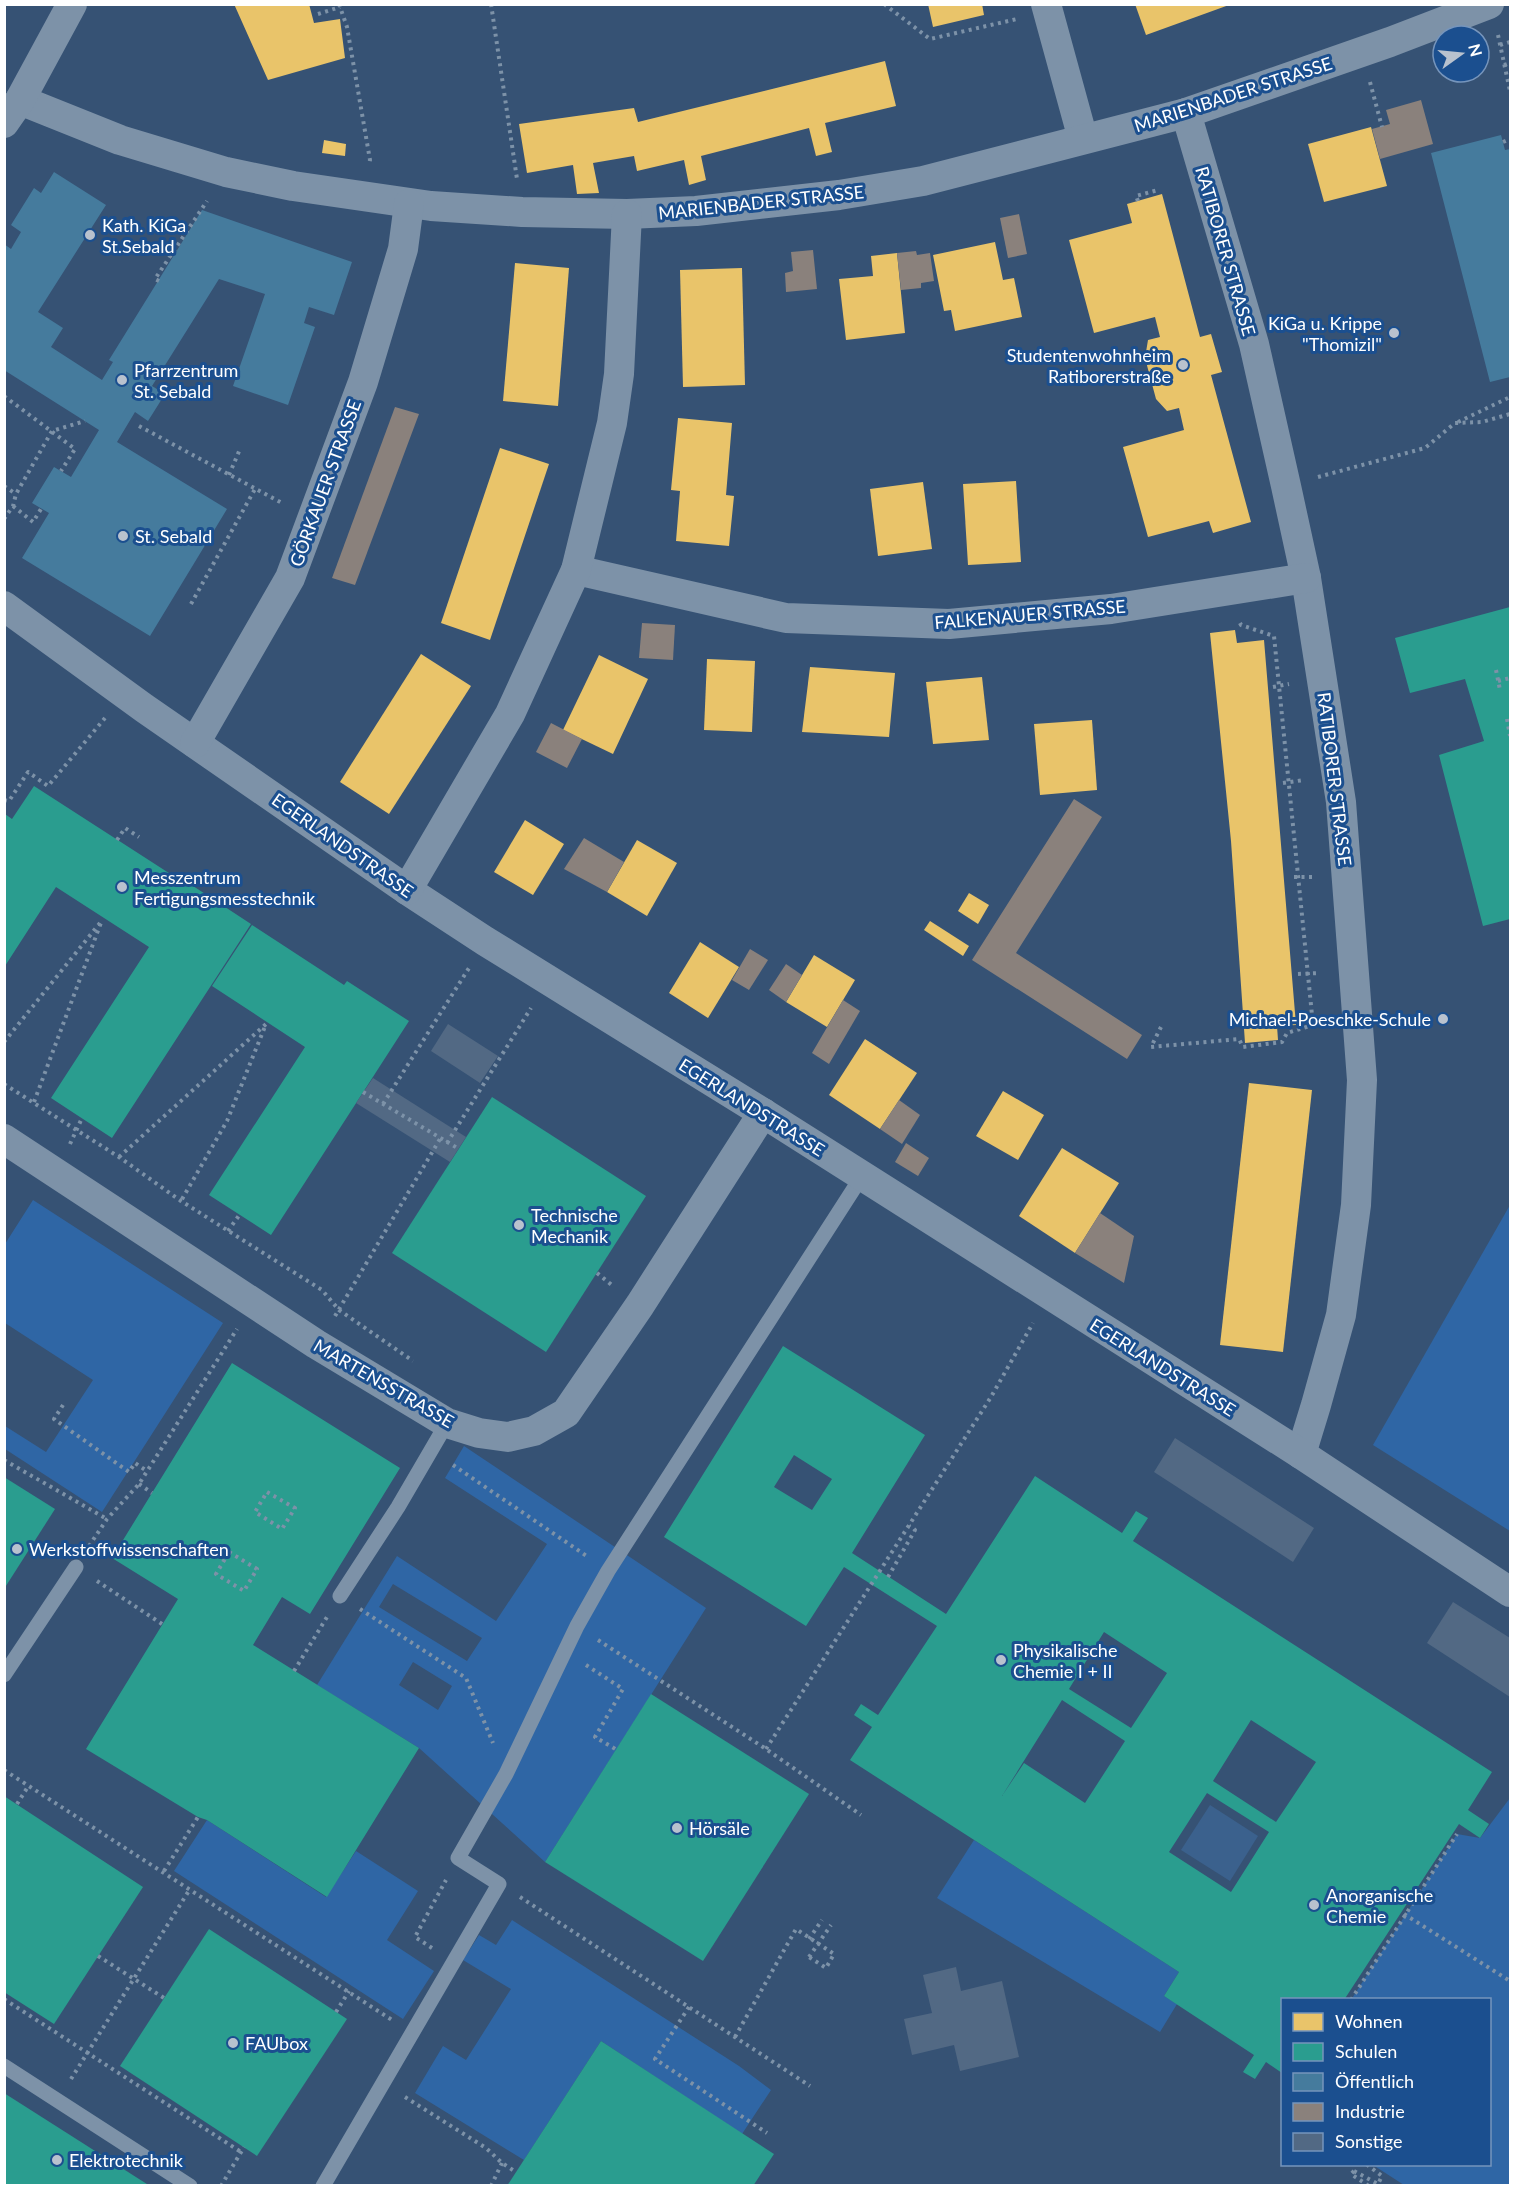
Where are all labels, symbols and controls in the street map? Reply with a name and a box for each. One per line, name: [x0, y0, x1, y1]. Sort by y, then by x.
north arrow: [1431, 24, 1491, 84]
text: N: [1465, 42, 1487, 58]
street label: MARIENBADER STRASSE: [1131, 52, 1335, 136]
street label: RATIBORER STRASSE: [1191, 164, 1261, 338]
street label: MARIENBADER STRASSE: [657, 180, 865, 224]
place label: Kath. KiGa St.Sebald: [102, 214, 186, 257]
marker: Kath. KiGa St.Sebald: [83, 228, 97, 242]
place label: KiGa u. Krippe "Thomizil": [1268, 312, 1382, 355]
marker: KiGa u. Krippe "Thomizil": [1387, 326, 1401, 340]
place label: Studentenwohnheim Ratiborerstraße: [1007, 344, 1171, 387]
marker: Studentenwohnheim Ratiborerstraße: [1176, 358, 1190, 372]
place label: Pfarrzentrum St. Sebald: [134, 359, 238, 402]
marker: Pfarrzentrum St. Sebald: [115, 373, 129, 387]
street label: GÖRKAUER STRASSE: [285, 397, 365, 569]
place label: St. Sebald: [135, 525, 212, 547]
marker: St. Sebald: [116, 529, 130, 543]
street label: FALKENAUER STRASSE: [933, 595, 1127, 633]
street label: RATIBORER STRASSE: [1313, 691, 1357, 867]
street label: EGERLANDSTRASSE: [268, 788, 418, 902]
place label: Messzentrum Fertigungsmesstechnik: [134, 866, 316, 909]
marker: Messzentrum Fertigungsmesstechnik: [115, 880, 129, 894]
place label: Michael-Poeschke-Schule: [1229, 1008, 1431, 1030]
marker: Michael-Poeschke-Schule: [1436, 1012, 1450, 1026]
street label: EGERLANDSTRASSE: [675, 1053, 829, 1161]
place label: Technische Mechanik: [531, 1204, 618, 1247]
marker: Technische Mechanik: [512, 1218, 526, 1232]
street label: EGERLANDSTRASSE: [1086, 1313, 1240, 1421]
street label: MARTENSSTRASSE: [310, 1334, 458, 1432]
place label: Werkstoffwissenschaften: [29, 1538, 229, 1560]
marker: Werkstoffwissenschaften: [10, 1542, 24, 1556]
place label: Physikalische Chemie I + II: [1013, 1639, 1117, 1682]
marker: Physikalische Chemie I + II: [994, 1653, 1008, 1667]
place label: Hörsäle: [689, 1817, 750, 1839]
marker: Hörsäle: [670, 1821, 684, 1835]
place label: Anorganische Chemie: [1326, 1884, 1433, 1927]
marker: Anorganische Chemie: [1307, 1898, 1321, 1912]
legend: [1281, 1998, 1491, 2166]
text: Wohnen: [1335, 2010, 1402, 2032]
place label: FAUbox: [245, 2032, 308, 2054]
marker: FAUbox: [226, 2036, 240, 2050]
text: Schulen: [1335, 2040, 1397, 2062]
text: Öffentlich: [1335, 2070, 1414, 2092]
text: Industrie: [1335, 2100, 1405, 2122]
text: Sonstige: [1335, 2130, 1403, 2152]
place label: Elektrotechnik: [69, 2149, 184, 2171]
marker: Elektrotechnik: [50, 2153, 64, 2167]

